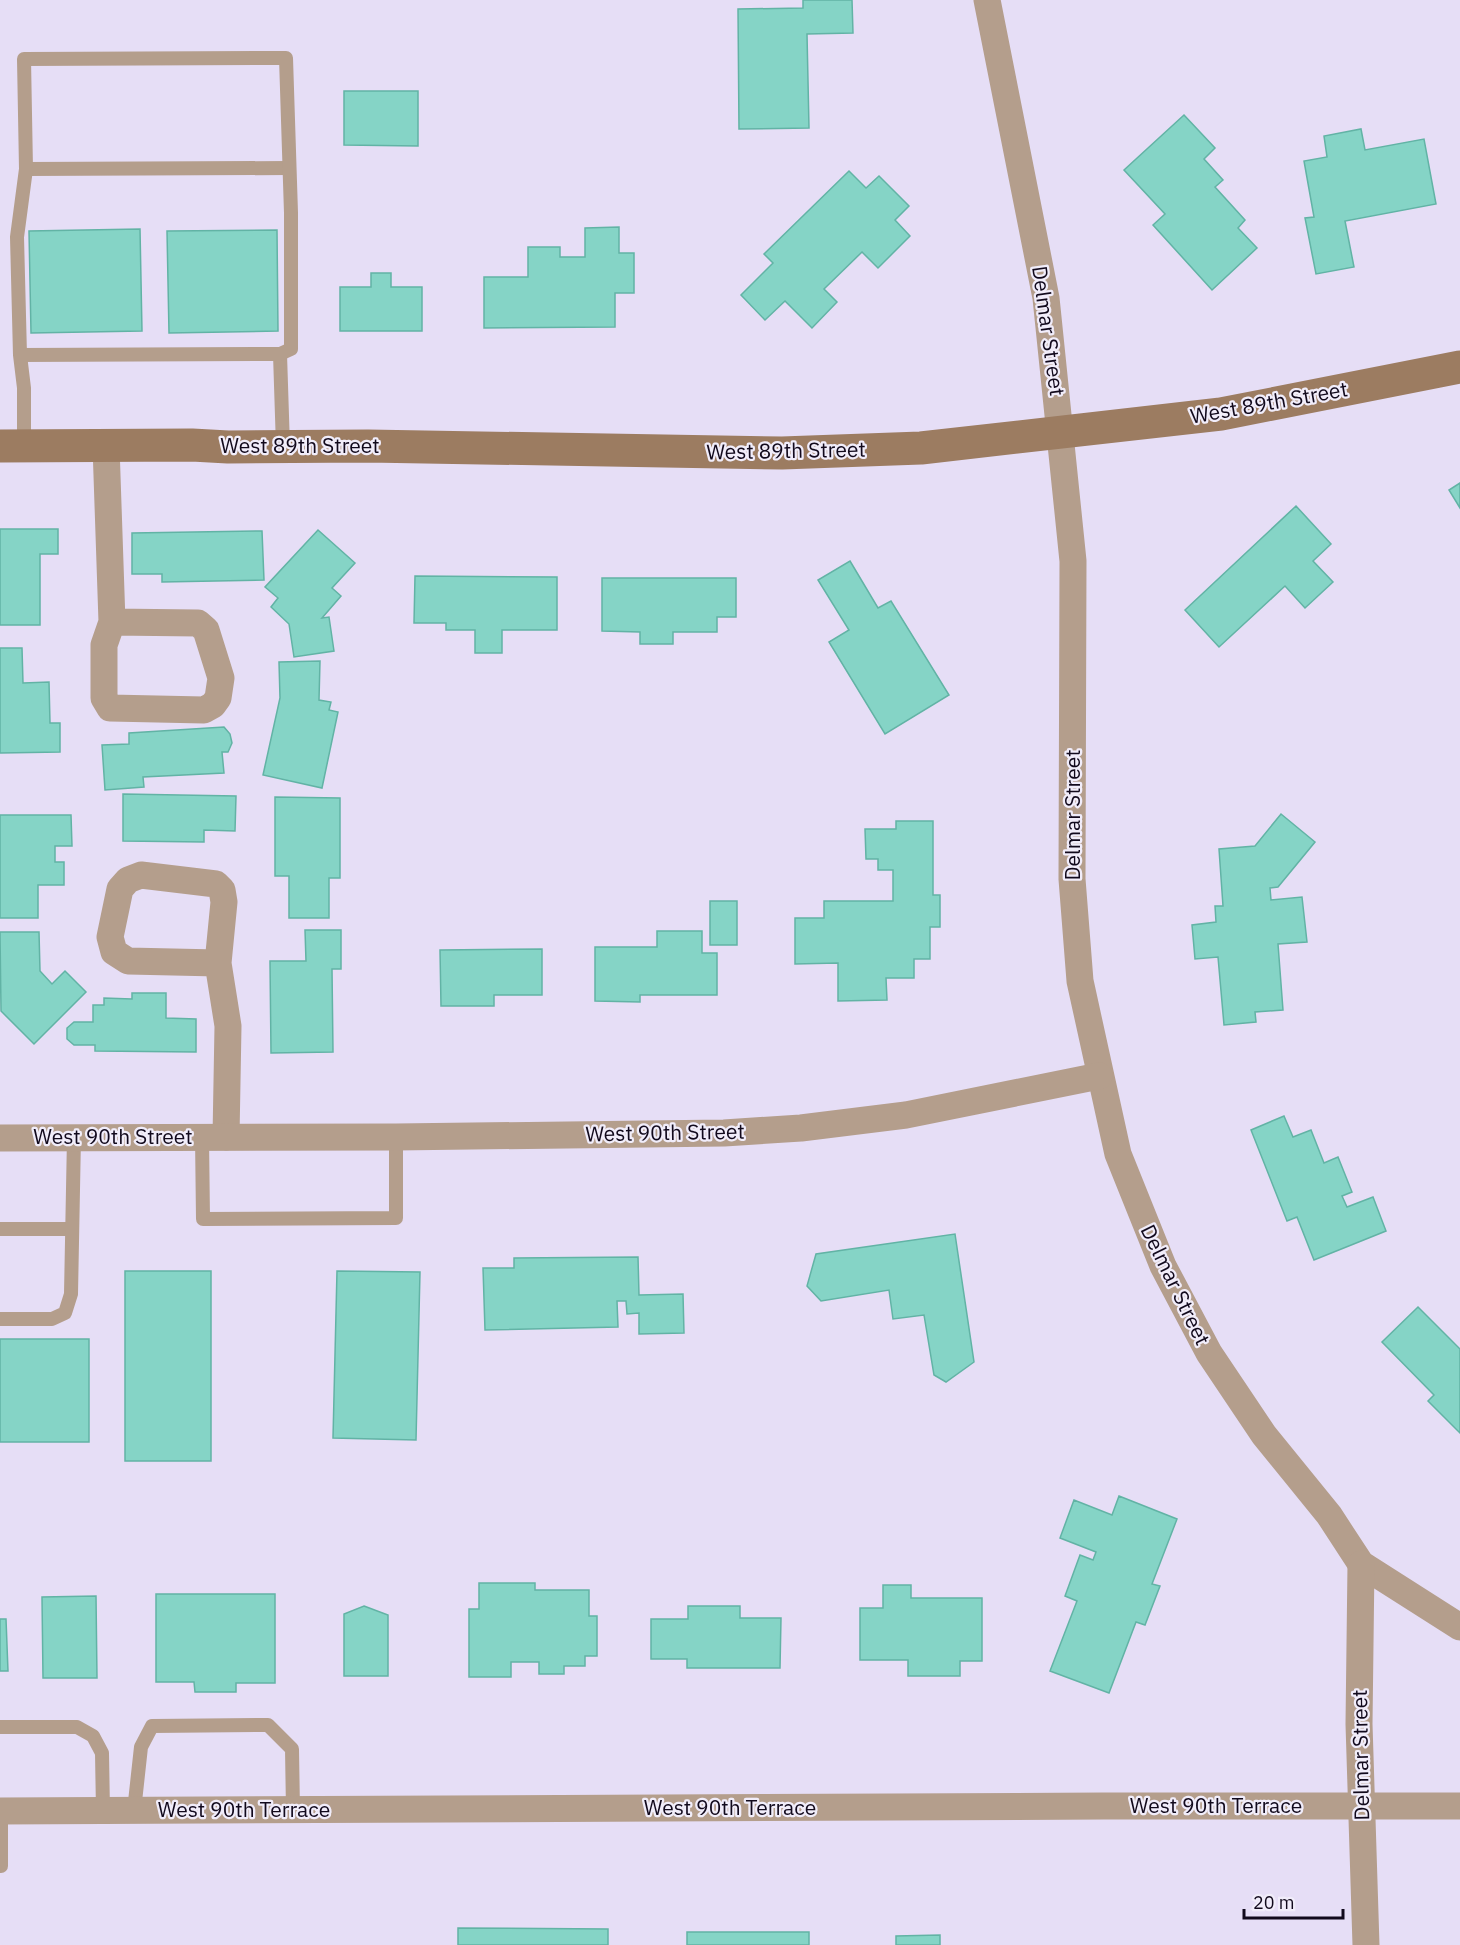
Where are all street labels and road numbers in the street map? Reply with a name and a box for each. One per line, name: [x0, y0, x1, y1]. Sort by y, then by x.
street label: Delmar Street: [1026, 264, 1072, 398]
street label: West 89th Street: [1188, 374, 1350, 430]
street label: West 89th Street: [220, 431, 380, 459]
street label: West 89th Street: [706, 435, 866, 465]
street label: Delmar Street: [1058, 749, 1086, 881]
street label: West 90th Street: [585, 1117, 745, 1147]
street label: West 90th Street: [33, 1122, 193, 1150]
street label: Delmar Street: [1135, 1219, 1217, 1350]
street label: Delmar Street: [1345, 1689, 1375, 1821]
street label: West 90th Terrace: [1130, 1791, 1302, 1819]
street label: West 90th Terrace: [644, 1793, 816, 1821]
street label: West 90th Terrace: [158, 1795, 330, 1823]

